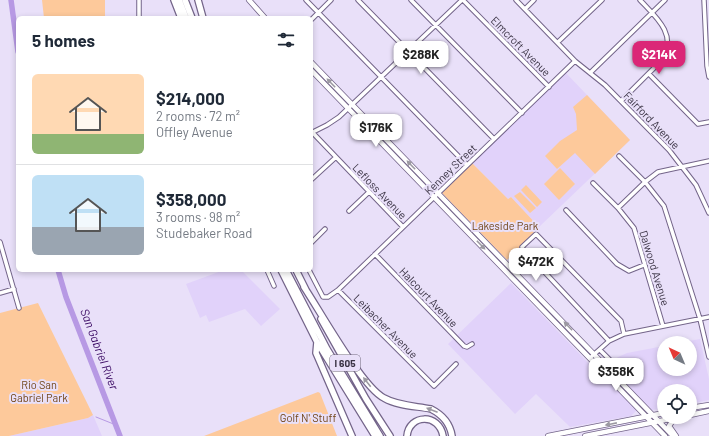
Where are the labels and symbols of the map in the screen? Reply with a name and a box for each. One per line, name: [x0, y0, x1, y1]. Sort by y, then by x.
street label: Elmcroft Avenue: [489, 14, 554, 79]
pin: $288K: [393, 41, 449, 75]
pin: $214K: [631, 41, 687, 75]
one-way arrow: [327, 78, 336, 88]
street label: Fairford Avenue: [621, 89, 683, 152]
pin: $176K: [348, 114, 404, 148]
street label: Kenney Street: [421, 141, 479, 197]
one-way arrow: [406, 160, 416, 170]
street label: Lefloss Avenue: [350, 161, 410, 222]
park label: Lakeside Park: [472, 219, 539, 232]
street label: Dalwood Avenue: [637, 229, 673, 307]
one-way arrow: [476, 240, 486, 250]
pin: $472K: [508, 248, 564, 282]
street label: Halcourt Avenue: [397, 264, 461, 330]
street label: Leibacher Avenue: [351, 291, 421, 361]
water label: San Gabriel River: [78, 306, 122, 392]
one-way arrow: [563, 321, 572, 331]
north arrow: [657, 336, 697, 376]
road number: I 605: [330, 355, 360, 371]
pin: $358K: [588, 358, 644, 392]
one-way arrow: [363, 377, 371, 388]
park label: Rio San Gabriel Park: [10, 378, 68, 404]
one-way arrow: [425, 407, 437, 413]
park label: Golf N' Stuff: [280, 411, 336, 424]
one-way arrow: [605, 421, 617, 427]

